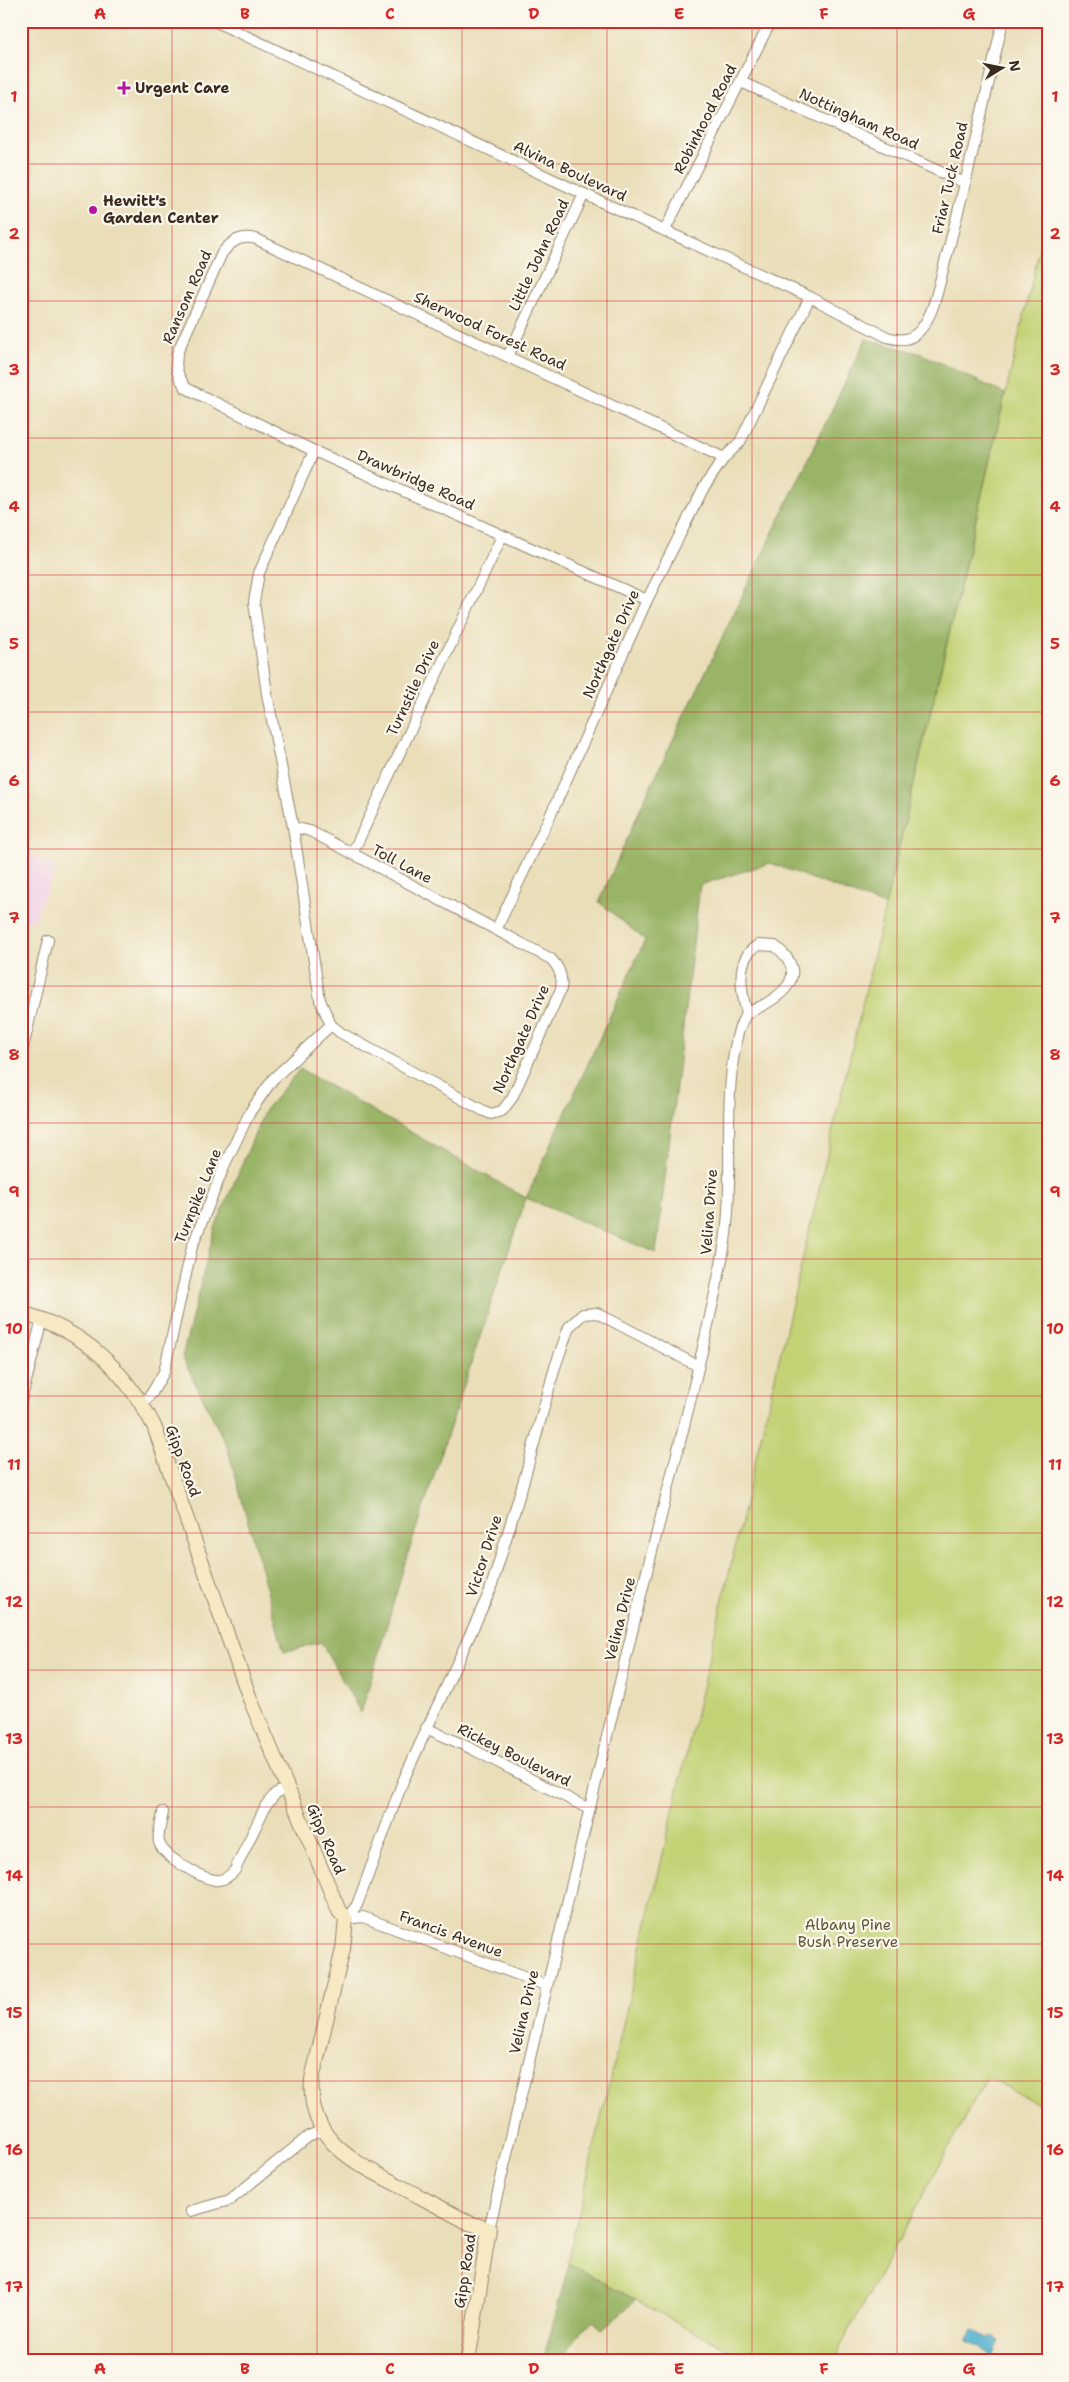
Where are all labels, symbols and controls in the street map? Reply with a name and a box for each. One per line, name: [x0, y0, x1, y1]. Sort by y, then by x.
text: A: [94, 3, 106, 24]
text: B: [240, 3, 250, 24]
text: C: [385, 3, 395, 24]
text: D: [528, 3, 540, 24]
text: E: [674, 3, 684, 24]
text: F: [819, 3, 829, 24]
text: G: [963, 3, 976, 24]
north arrow: [976, 42, 1026, 92]
text: N: [1005, 59, 1025, 73]
street label: Robinhood Road: [669, 60, 741, 177]
place label: Urgent Care: [135, 78, 230, 98]
marker: Urgent Care: [117, 81, 131, 95]
street label: Nottingham Road: [796, 84, 923, 155]
text: 1: [10, 86, 18, 107]
text: 1: [1051, 86, 1059, 107]
street label: Friar Tuck Road: [927, 120, 973, 236]
street label: Alvina Boulevard: [510, 136, 630, 206]
place label: Hewitt's Garden Center: [103, 191, 219, 228]
street label: Little John Road: [504, 195, 574, 314]
marker: Hewitt's Garden Center: [87, 204, 99, 216]
text: 2: [8, 223, 20, 244]
text: 2: [1049, 223, 1061, 244]
street label: Ransom Road: [157, 247, 217, 347]
street label: Sherwood Forest Road: [411, 287, 570, 375]
text: 3: [8, 359, 20, 380]
text: 3: [1049, 359, 1061, 380]
street label: Drawbridge Road: [354, 445, 479, 515]
text: 4: [8, 496, 20, 517]
text: 4: [1049, 496, 1061, 517]
street label: Northgate Drive: [578, 586, 644, 702]
text: 5: [9, 633, 19, 654]
text: 5: [1050, 633, 1060, 654]
street label: Turnstile Drive: [382, 637, 444, 739]
text: 6: [8, 770, 20, 791]
text: 6: [1049, 770, 1061, 791]
street label: Toll Lane: [368, 840, 436, 888]
text: 7: [8, 907, 20, 928]
text: 7: [1049, 907, 1061, 928]
street label: Northgate Drive: [488, 981, 554, 1097]
text: 8: [8, 1044, 20, 1065]
text: 8: [1049, 1044, 1061, 1065]
street label: Turnpike Lane: [170, 1145, 226, 1247]
street label: Velina Drive: [696, 1168, 722, 1256]
text: 9: [8, 1181, 20, 1202]
text: 9: [1049, 1181, 1061, 1202]
text: 10: [5, 1318, 23, 1339]
text: 10: [1046, 1318, 1064, 1339]
street label: Gipp Road: [161, 1422, 205, 1500]
text: 11: [7, 1454, 21, 1475]
text: 11: [1048, 1454, 1062, 1475]
street label: Victor Drive: [461, 1512, 507, 1600]
street label: Velina Drive: [600, 1575, 640, 1663]
text: 12: [5, 1591, 23, 1612]
text: 12: [1046, 1591, 1064, 1612]
street label: Rickey Boulevard: [454, 1719, 574, 1791]
text: 13: [5, 1728, 23, 1749]
text: 13: [1046, 1728, 1064, 1749]
street label: Gipp Road: [302, 1800, 350, 1878]
text: 14: [5, 1865, 23, 1886]
text: 14: [1046, 1865, 1064, 1886]
street label: Francis Avenue: [396, 1906, 506, 1962]
park label: Albany Pine Bush Preserve: [798, 1915, 898, 1952]
street label: Velina Drive: [505, 1968, 543, 2056]
text: 15: [5, 2002, 23, 2023]
text: 15: [1046, 2002, 1064, 2023]
text: 16: [5, 2139, 23, 2160]
text: 16: [1046, 2139, 1064, 2160]
street label: Gipp Road: [449, 2232, 481, 2310]
text: 17: [5, 2276, 23, 2297]
text: 17: [1046, 2276, 1064, 2297]
text: A: [94, 2358, 106, 2379]
text: B: [240, 2358, 250, 2379]
text: C: [385, 2358, 395, 2379]
text: D: [528, 2358, 540, 2379]
text: E: [674, 2358, 684, 2379]
text: F: [819, 2358, 829, 2379]
text: G: [963, 2358, 976, 2379]

